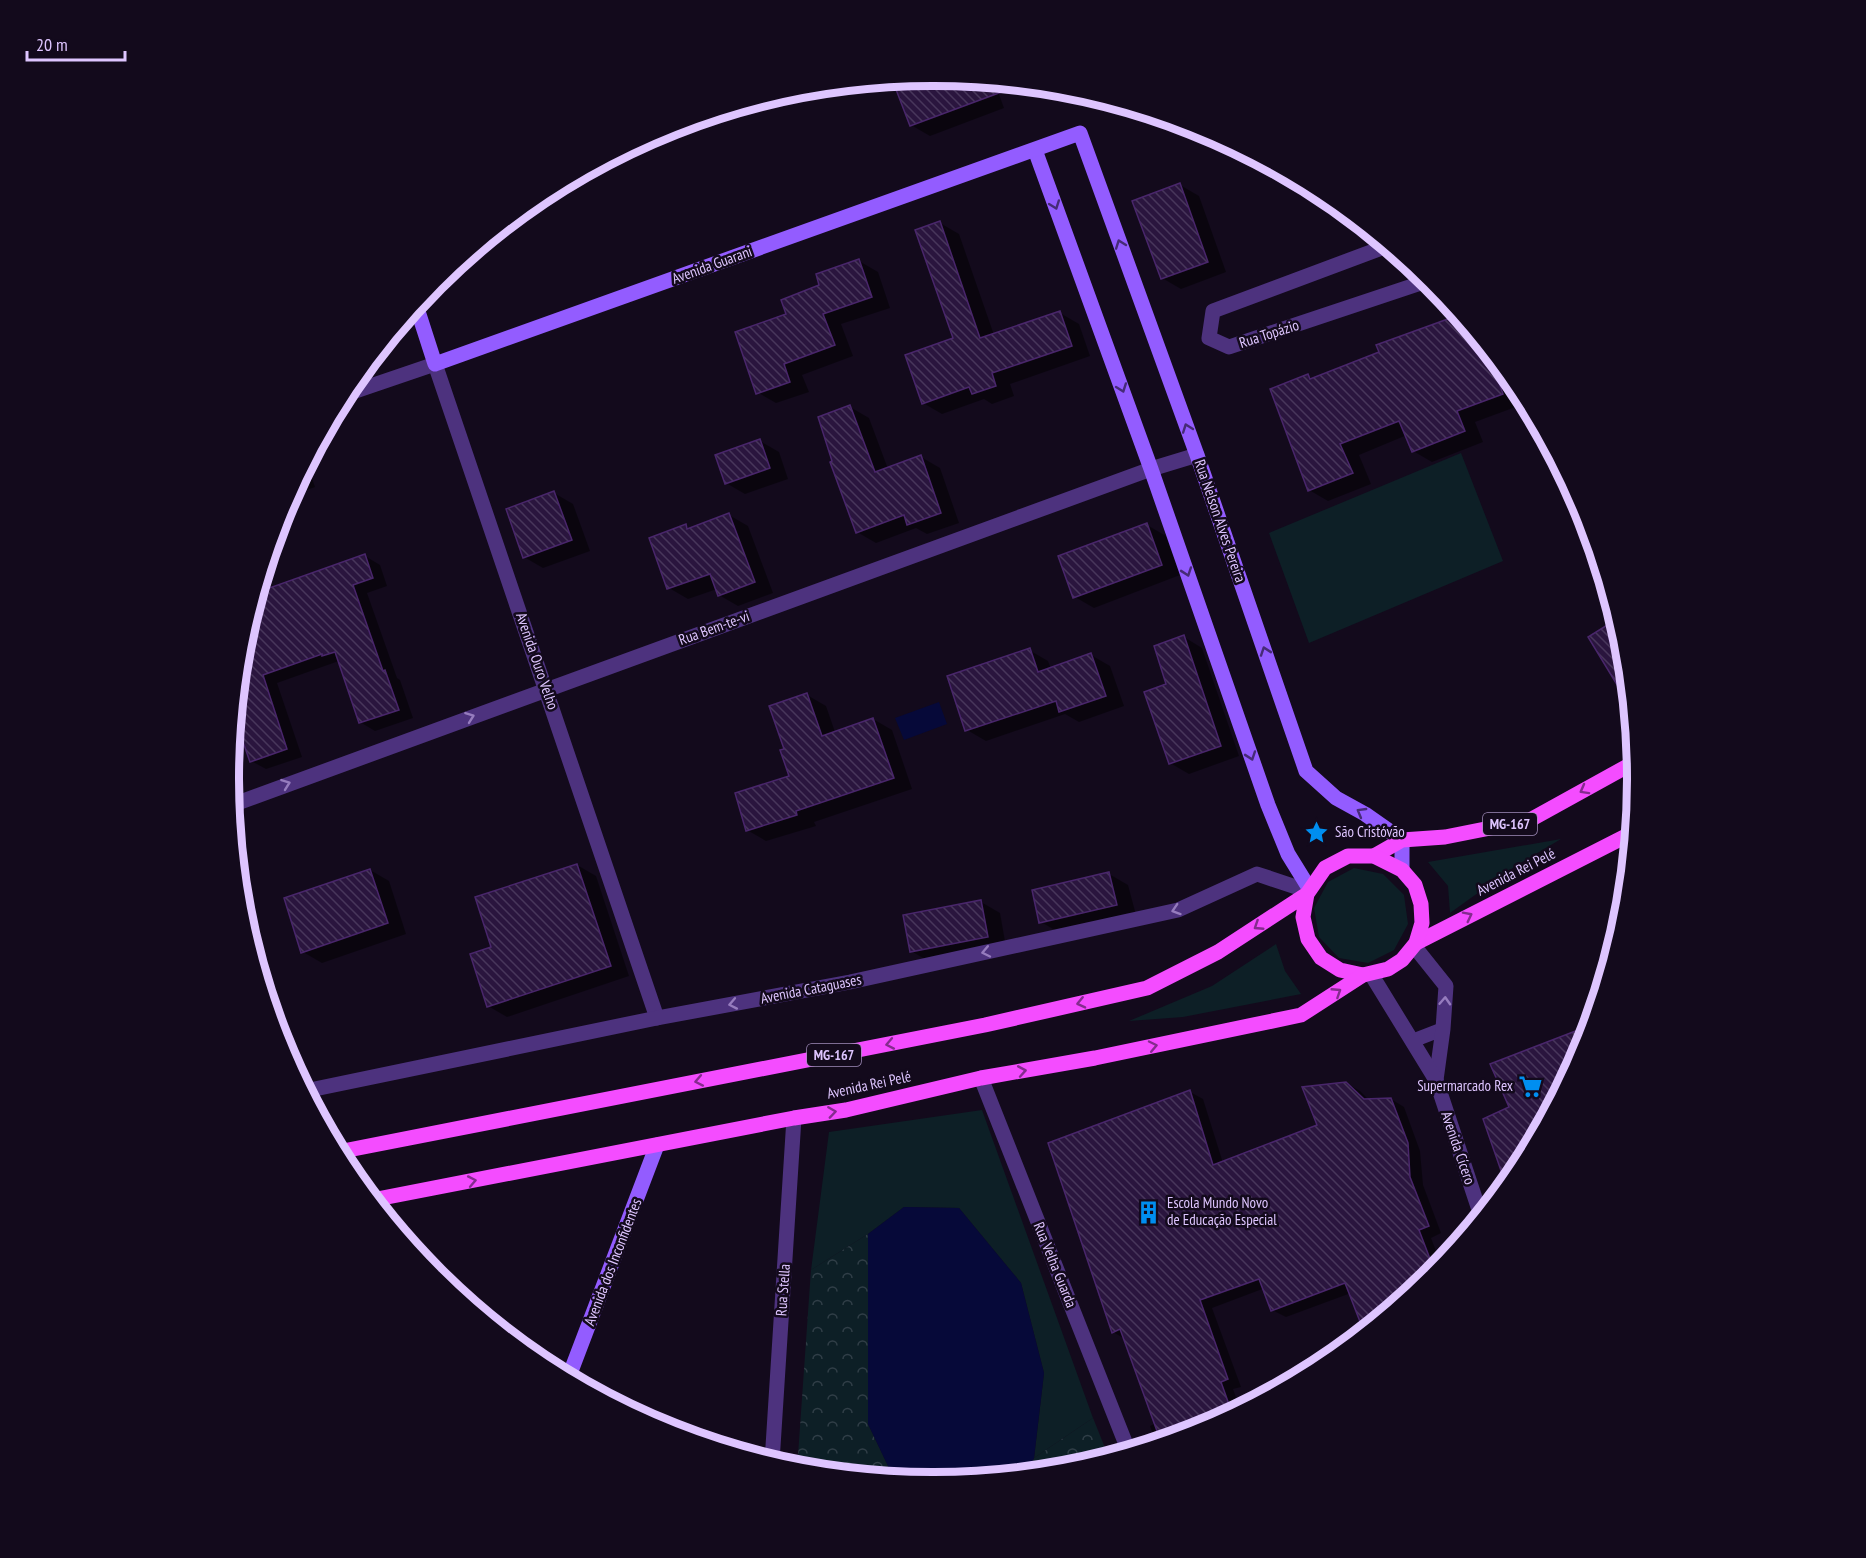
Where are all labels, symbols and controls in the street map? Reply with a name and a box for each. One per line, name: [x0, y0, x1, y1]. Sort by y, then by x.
scale bar: [27, 24, 124, 62]
text: 20 m: [36, 33, 68, 56]
one-way arrow: [1048, 199, 1061, 209]
one-way arrow: [1115, 239, 1128, 250]
street label: Avenida Guarani: [669, 241, 755, 288]
street label: Rua Topázio: [1237, 315, 1301, 352]
one-way arrow: [1114, 382, 1127, 393]
one-way arrow: [1181, 423, 1194, 434]
street label: Rua Nelson Alves Pereira: [1191, 457, 1250, 585]
one-way arrow: [1179, 566, 1192, 576]
street label: Rua Bem-te-vi: [676, 606, 752, 649]
street label: Avenida Ouro Velho: [512, 610, 563, 712]
one-way arrow: [1259, 647, 1272, 657]
one-way arrow: [464, 712, 474, 725]
one-way arrow: [1244, 750, 1257, 761]
one-way arrow: [281, 779, 291, 792]
one-way arrow: [1580, 783, 1590, 794]
one-way arrow: [1357, 807, 1367, 819]
road number: MG-167: [1483, 813, 1537, 835]
place icon: São Cristóvão: [1304, 819, 1330, 845]
place label: São Cristóvão: [1335, 822, 1405, 841]
street label: Avenida Rei Pelé: [1473, 844, 1558, 899]
one-way arrow: [1171, 902, 1182, 915]
one-way arrow: [1462, 912, 1472, 923]
one-way arrow: [1253, 919, 1264, 930]
one-way arrow: [981, 945, 991, 958]
street label: Avenida Cataguases: [759, 969, 863, 1008]
one-way arrow: [1331, 988, 1342, 999]
one-way arrow: [1076, 996, 1086, 1009]
one-way arrow: [728, 997, 738, 1010]
one-way arrow: [1438, 997, 1451, 1006]
one-way arrow: [885, 1037, 895, 1050]
one-way arrow: [1147, 1040, 1157, 1053]
road number: MG-167: [807, 1044, 861, 1066]
one-way arrow: [1018, 1065, 1027, 1077]
street label: Avenida Rei Pelé: [825, 1066, 913, 1103]
supermarket icon: Supermarcado Rex: [1518, 1073, 1544, 1099]
one-way arrow: [694, 1074, 704, 1087]
place label: Supermarcado Rex: [1417, 1076, 1513, 1095]
one-way arrow: [827, 1107, 837, 1119]
street label: Avenida Cícero: [1437, 1109, 1480, 1187]
one-way arrow: [467, 1175, 477, 1188]
place label: Escola Mundo Novo de Educação Especial: [1167, 1193, 1277, 1229]
street label: Avenida dos Inconfidentes: [580, 1196, 646, 1328]
building icon: Escola Mundo Novo de Educação Especial: [1136, 1199, 1162, 1225]
street label: Rua Velha Guarda: [1030, 1219, 1081, 1310]
street label: Rua Stella: [771, 1263, 794, 1317]

